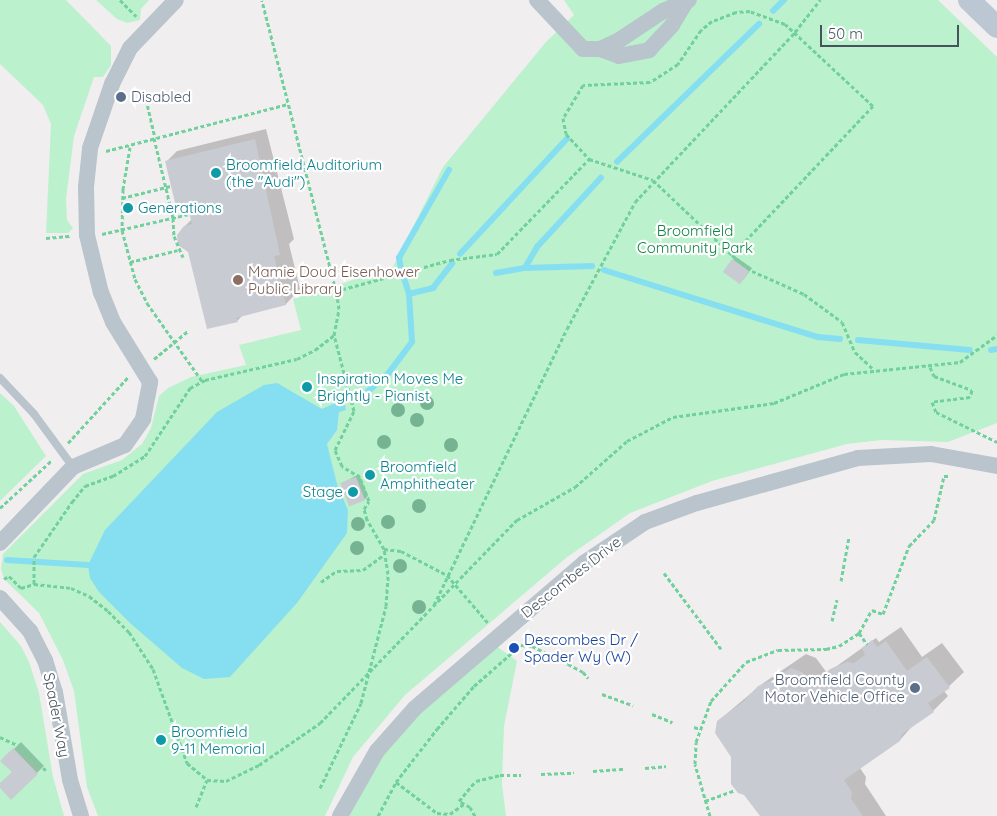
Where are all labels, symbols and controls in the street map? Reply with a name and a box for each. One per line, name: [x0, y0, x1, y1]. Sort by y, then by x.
scale bar: [822, 15, 961, 47]
text: 50 m: [828, 24, 863, 43]
place label: Disabled: [131, 88, 191, 106]
marker: Disabled: [115, 91, 127, 103]
place label: Broomfield Auditorium (the "Audi"): [226, 155, 382, 190]
marker: Broomfield Auditorium (the "Audi"): [210, 167, 222, 179]
place label: Generations: [138, 199, 222, 217]
marker: Generations: [122, 202, 134, 214]
park label: Broomfield Community Park: [637, 221, 753, 256]
place label: Mamie Doud Eisenhower Public Library: [248, 262, 420, 297]
marker: Mamie Doud Eisenhower Public Library: [232, 274, 244, 286]
place label: Inspiration Moves Me Brightly - Pianist: [317, 369, 463, 404]
marker: Inspiration Moves Me Brightly - Pianist: [301, 381, 313, 393]
place label: Broomfield Amphitheater: [380, 457, 475, 492]
marker: Broomfield Amphitheater: [364, 469, 376, 481]
place label: Stage: [303, 483, 343, 501]
marker: Stage: [347, 486, 359, 498]
street label: Descombes Drive: [517, 532, 625, 622]
place label: Descombes Dr / Spader Wy (W): [524, 630, 638, 665]
marker: Descombes Dr / Spader Wy (W): [508, 642, 520, 654]
place label: Broomfield County Motor Vehicle Office: [764, 670, 905, 705]
street label: Spader Way: [40, 671, 74, 759]
marker: Broomfield County Motor Vehicle Office: [909, 682, 921, 694]
place label: Broomfield 9-11 Memorial: [171, 722, 265, 757]
marker: Broomfield 9-11 Memorial: [155, 734, 167, 746]

